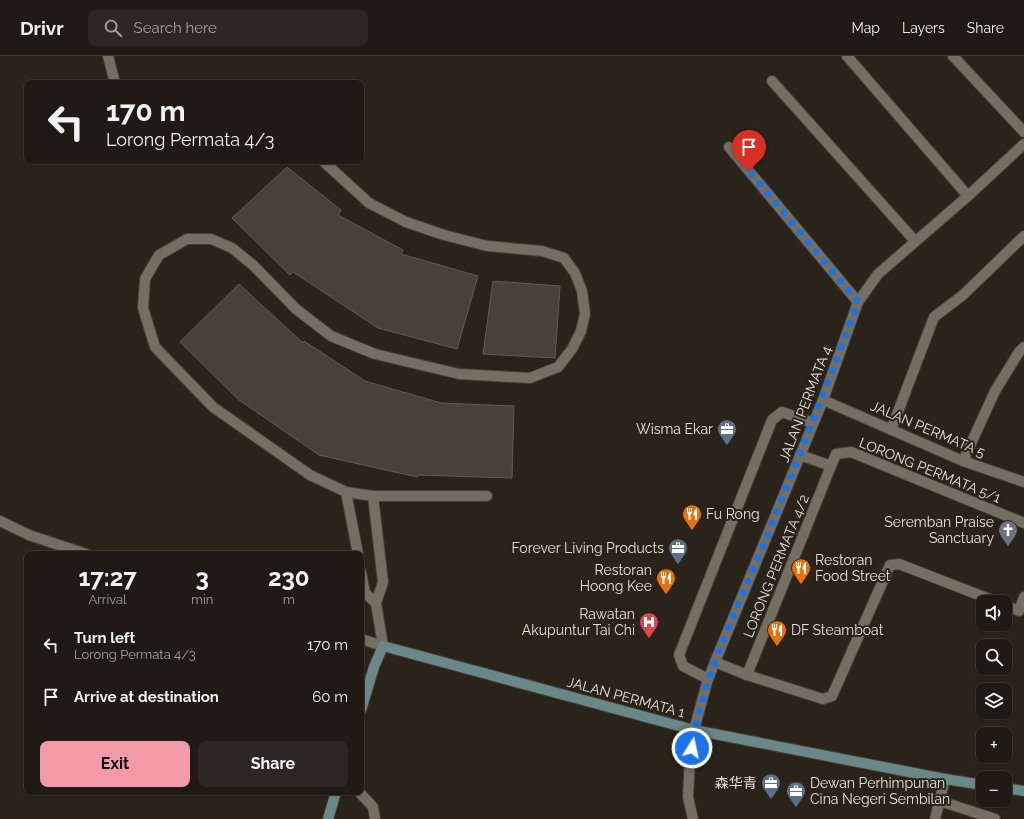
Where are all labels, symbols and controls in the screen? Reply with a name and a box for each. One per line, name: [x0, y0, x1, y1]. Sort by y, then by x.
search box: [88, 10, 368, 46]
text: Drivr: [20, 17, 64, 39]
icon: search: [102, 17, 124, 39]
text: Search here: [134, 19, 217, 37]
text: Map: [852, 20, 880, 36]
text: Layers: [902, 20, 945, 36]
text: Share: [967, 20, 1004, 36]
text: 170 m: [106, 95, 186, 128]
icon: left: [40, 96, 92, 148]
text: Lorong Permata 4/3: [106, 129, 274, 150]
pin: [732, 130, 766, 171]
icon: arrive: [738, 136, 760, 158]
street label: JALAN PERMATA 4: [775, 343, 835, 464]
street label: JALAN PERMATA 5: [868, 398, 988, 461]
office icon: Wisma Ekar: [716, 418, 738, 446]
place label: Wisma Ekar: [636, 421, 713, 437]
street label: LORONG PERMATA 5/1: [857, 434, 1003, 506]
street label: LORONG PERMATA 4/2: [740, 492, 812, 640]
restaurant icon: Fu Rong: [681, 503, 703, 531]
place label: Fu Rong: [706, 506, 760, 522]
place label: Seremban Praise Sanctuary: [884, 514, 994, 546]
church icon: Seremban Praise Sanctuary: [997, 519, 1019, 547]
office icon: Forever Living Products: [667, 537, 689, 565]
place label: Forever Living Products: [512, 540, 664, 556]
place label: Restoran Food Street: [815, 552, 891, 584]
restaurant icon: Restoran Food Street: [790, 557, 812, 585]
place label: Restoran Hoong Kee: [580, 562, 652, 594]
text: 17:27: [78, 563, 137, 592]
text: 3: [196, 563, 209, 592]
text: 230: [268, 563, 310, 592]
restaurant icon: Restoran Hoong Kee: [655, 567, 677, 595]
text: Arrival: [88, 592, 127, 607]
text: min: [191, 592, 213, 607]
text: m: [283, 592, 295, 607]
map controls: [976, 595, 1012, 807]
button: sound: [976, 595, 1012, 631]
place label: Rawatan Akupuntur Tai Chi: [522, 606, 635, 638]
hospital icon: Rawatan Akupuntur Tai Chi: [638, 611, 660, 639]
restaurant icon: DF Steamboat: [766, 619, 788, 647]
place label: DF Steamboat: [791, 622, 884, 638]
text: Turn left: [74, 629, 135, 647]
icon: left: [40, 634, 62, 656]
text: 170 m: [307, 636, 348, 654]
button: search: [976, 639, 1012, 675]
text: Lorong Permata 4/3: [74, 647, 196, 662]
street label: JALAN PERMATA 1: [565, 674, 687, 720]
button: layers: [976, 683, 1012, 719]
icon: arrive: [40, 686, 62, 708]
text: Arrive at destination: [74, 688, 219, 706]
text: 60 m: [312, 688, 348, 706]
position arrow: [671, 727, 713, 769]
button: +: [976, 727, 1012, 763]
button: Exit: [40, 741, 190, 787]
button: Share: [198, 741, 348, 787]
button: −: [976, 771, 1012, 807]
office icon: 森华青: [760, 772, 782, 800]
place label: 森华青: [715, 775, 757, 791]
place label: Dewan Perhimpunan Cina Negeri Sembilan: [810, 775, 950, 807]
office icon: Dewan Perhimpunan Cina Negeri Sembilan: [785, 780, 807, 808]

